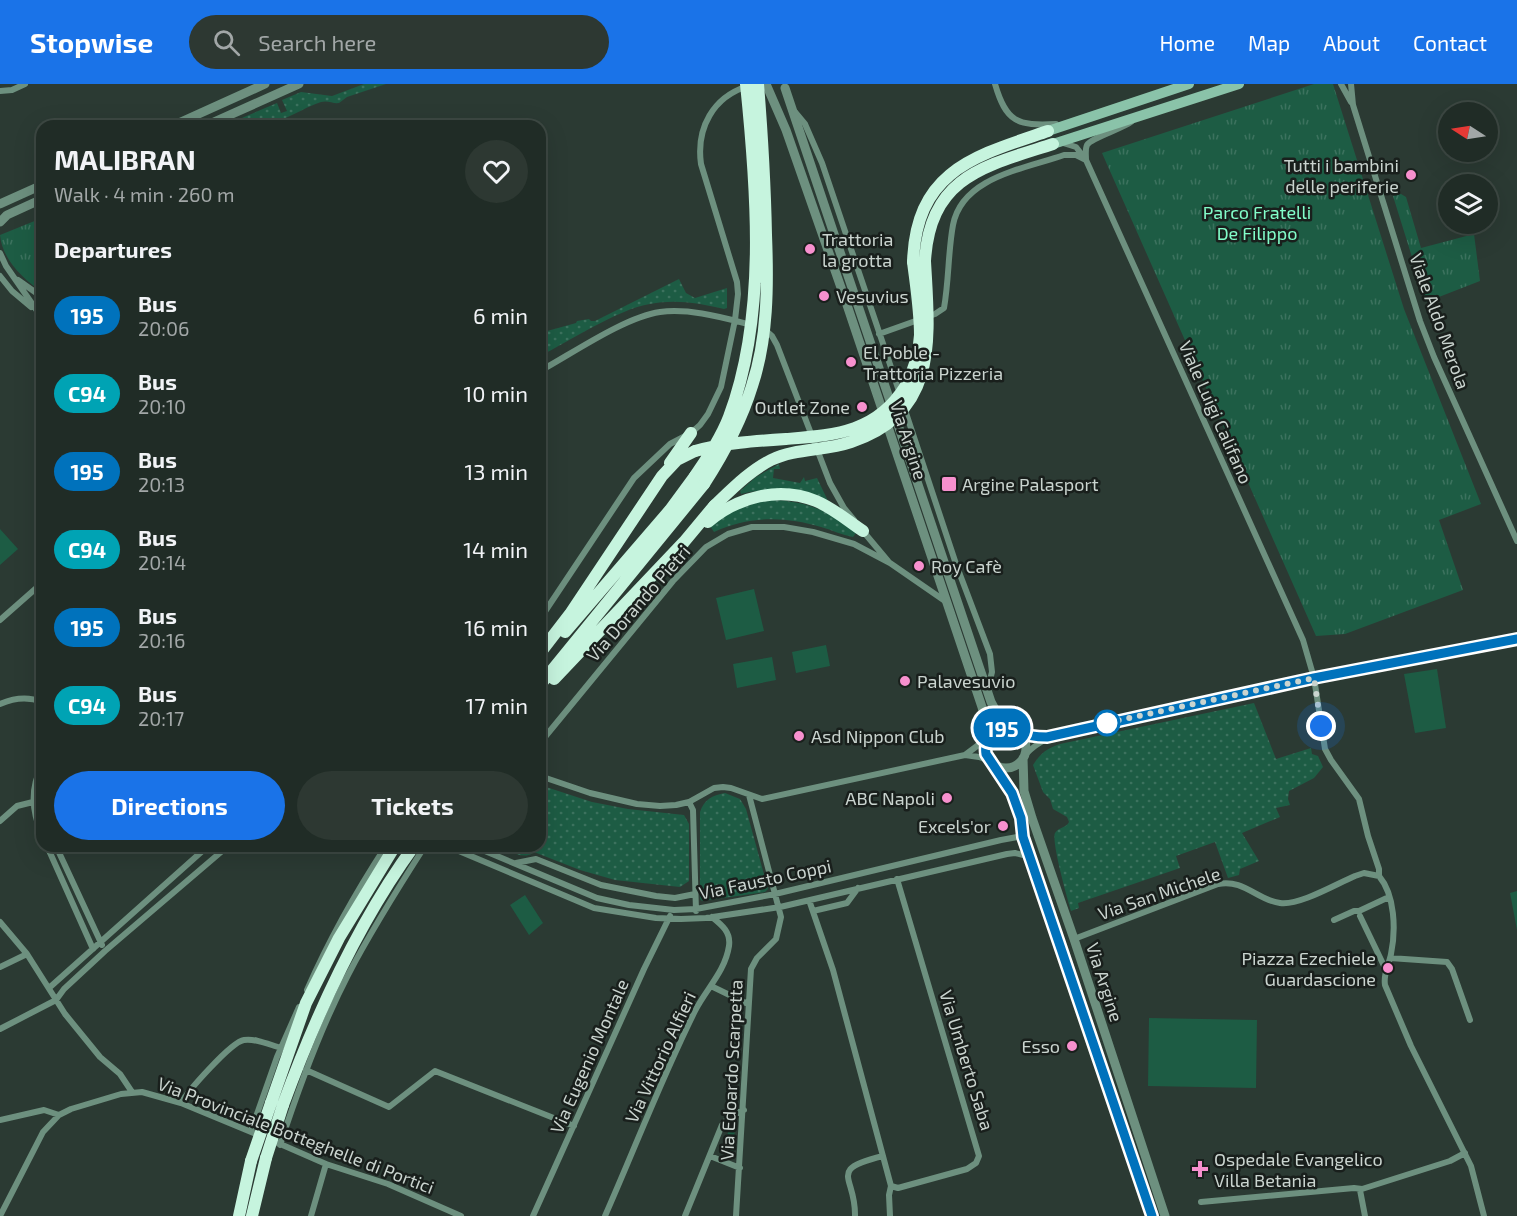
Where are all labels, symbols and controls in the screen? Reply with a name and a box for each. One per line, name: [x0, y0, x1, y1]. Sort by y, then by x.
search box: [189, 15, 609, 69]
text: Stopwise: [30, 25, 153, 59]
icon: search: [210, 26, 243, 59]
text: Search here: [258, 29, 376, 55]
text: Home: [1159, 30, 1215, 55]
text: Map: [1248, 30, 1290, 55]
text: About: [1323, 30, 1380, 55]
text: Contact: [1413, 30, 1487, 55]
north arrow: [1438, 102, 1498, 162]
map controls: [1438, 102, 1498, 234]
button: heart: [465, 140, 528, 203]
text: MALIBRAN: [54, 142, 196, 176]
place label: Tutti i bambini delle periferie: [1284, 154, 1399, 197]
marker: Tutti i bambini delle periferie: [1404, 168, 1418, 182]
button: layers: [1438, 174, 1498, 234]
text: Walk · 4 min · 260 m: [54, 182, 234, 206]
park label: Parco Fratelli De Filippo: [1203, 201, 1311, 244]
place label: Trattoria la grotta: [822, 228, 893, 271]
text: Departures: [54, 236, 172, 262]
marker: Trattoria la grotta: [803, 242, 817, 256]
street label: Viale Aldo Merola: [1405, 250, 1475, 392]
place label: Vesuvius: [836, 285, 909, 307]
marker: Vesuvius: [817, 289, 831, 303]
text: Bus: [138, 290, 177, 316]
text: 6 min: [473, 302, 528, 328]
text: 195: [70, 303, 104, 328]
text: 20:06: [138, 316, 190, 340]
street label: Viale Luigi Califano: [1175, 337, 1257, 487]
place label: El Poble - Trattoria Pizzeria: [863, 341, 1003, 384]
marker: El Poble - Trattoria Pizzeria: [844, 355, 858, 369]
text: Bus: [138, 368, 177, 394]
text: 10 min: [464, 380, 528, 406]
text: C94: [68, 381, 106, 406]
text: 20:10: [138, 394, 186, 418]
place label: Outlet Zone: [754, 396, 850, 418]
street label: Via Argine: [886, 398, 932, 482]
marker: Outlet Zone: [855, 400, 869, 414]
text: Bus: [138, 446, 177, 472]
text: 13 min: [465, 458, 528, 484]
text: 195: [70, 459, 104, 484]
text: 20:13: [138, 472, 185, 496]
place label: Argine Palasport: [962, 473, 1099, 495]
marker: Argine Palasport: [940, 475, 958, 493]
text: Bus: [138, 524, 177, 550]
text: 14 min: [463, 536, 528, 562]
text: C94: [68, 537, 106, 562]
street label: Via Dorando Pietri: [582, 540, 694, 666]
text: 20:14: [138, 550, 186, 574]
place label: Roy Cafè: [931, 555, 1002, 577]
marker: Roy Cafè: [912, 559, 926, 573]
text: Bus: [138, 602, 177, 628]
text: 16 min: [464, 614, 528, 640]
text: 195: [70, 615, 104, 640]
text: 20:16: [138, 628, 185, 652]
place label: Palavesuvio: [917, 670, 1015, 692]
marker: Palavesuvio: [898, 674, 912, 688]
text: Bus: [138, 680, 177, 706]
text: 17 min: [466, 692, 528, 718]
text: C94: [68, 693, 106, 718]
text: 20:17: [138, 706, 184, 730]
line badge: 195: [968, 708, 1036, 748]
unlabelled marker: [1094, 710, 1120, 736]
your location: [1306, 711, 1336, 741]
text: 195: [985, 716, 1019, 741]
place label: Asd Nippon Club: [811, 725, 945, 747]
marker: Asd Nippon Club: [792, 729, 806, 743]
button: Directions: [54, 771, 285, 840]
button: Tickets: [297, 771, 528, 840]
place label: ABC Napoli: [845, 787, 935, 809]
marker: ABC Napoli: [940, 791, 954, 805]
place label: Excels'or: [918, 815, 991, 837]
marker: Excels'or: [996, 819, 1010, 833]
street label: Via Fausto Coppi: [697, 854, 833, 904]
street label: Via San Michele: [1095, 862, 1223, 924]
street label: Via Argine: [1082, 940, 1128, 1024]
place label: Piazza Ezechiele Guardascione: [1241, 947, 1376, 990]
marker: Piazza Ezechiele Guardascione: [1381, 961, 1395, 975]
street label: Via Eugenio Montale: [545, 975, 633, 1137]
street label: Via Edoardo Scarpetta: [715, 979, 747, 1161]
street label: Via Umberto Saba: [935, 987, 999, 1133]
street label: Via Vittorio Alfieri: [620, 988, 700, 1126]
place label: Esso: [1021, 1035, 1060, 1057]
marker: Esso: [1065, 1039, 1079, 1053]
street label: Via Provinciale Botteghelle di Portici: [155, 1072, 437, 1198]
place label: Ospedale Evangelico Villa Betania: [1214, 1148, 1383, 1191]
marker: Ospedale Evangelico Villa Betania: [1191, 1160, 1209, 1178]

